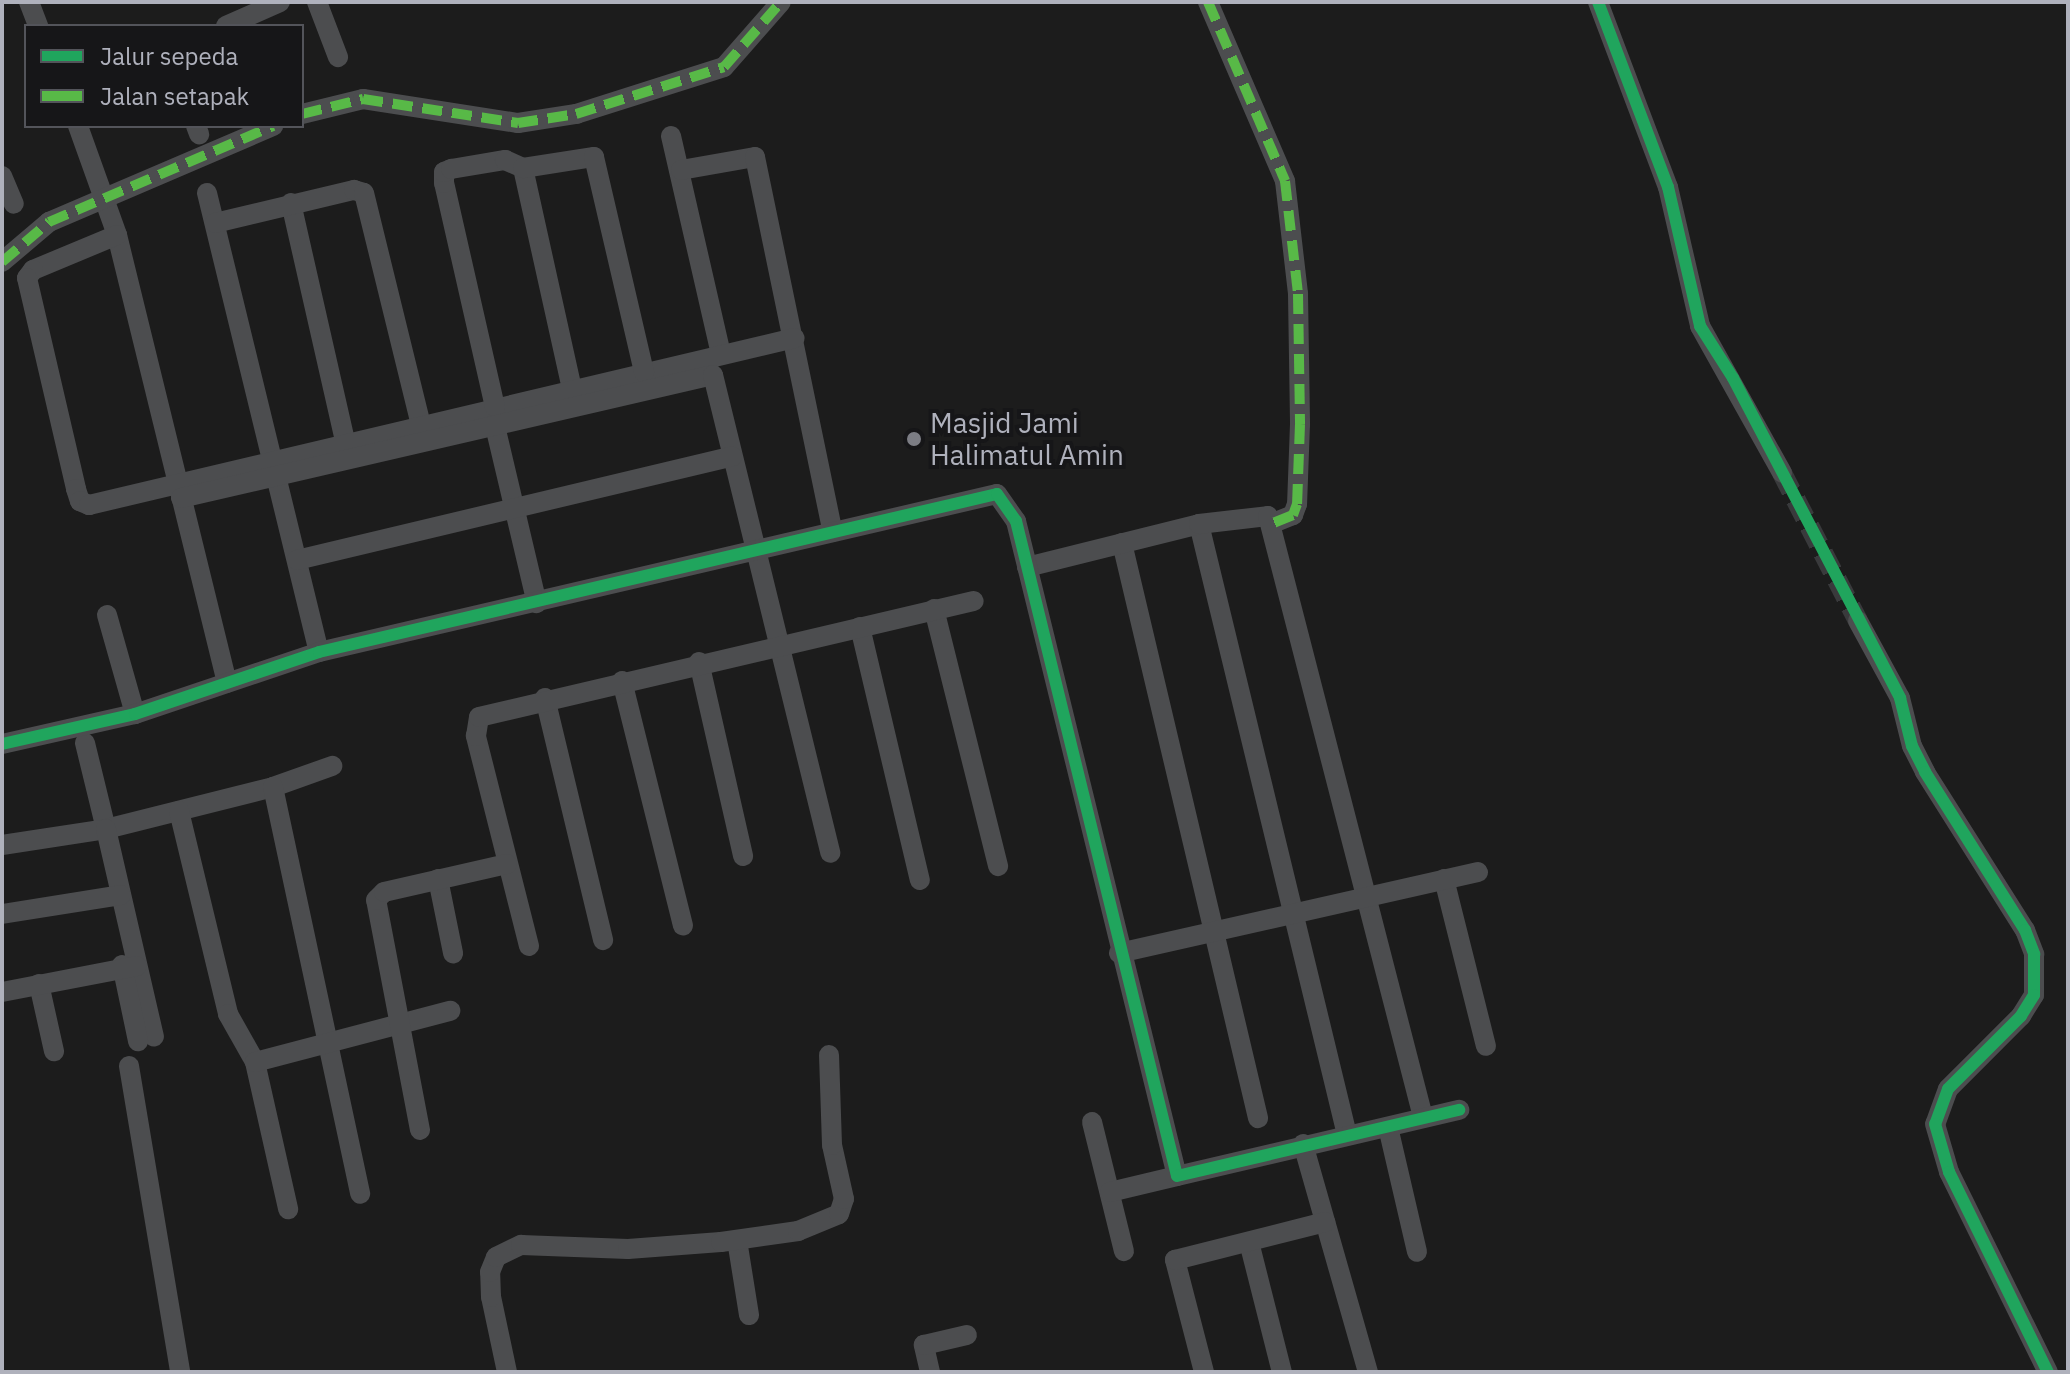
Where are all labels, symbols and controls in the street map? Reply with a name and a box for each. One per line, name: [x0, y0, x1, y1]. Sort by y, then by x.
legend: [24, 24, 304, 128]
text: Jalur sepeda: [100, 40, 238, 72]
text: Jalan setapak: [100, 80, 249, 112]
place label: Masjid Jami Halimatul Amin: [930, 406, 1124, 472]
marker: Masjid Jami Halimatul Amin: [905, 430, 923, 448]

